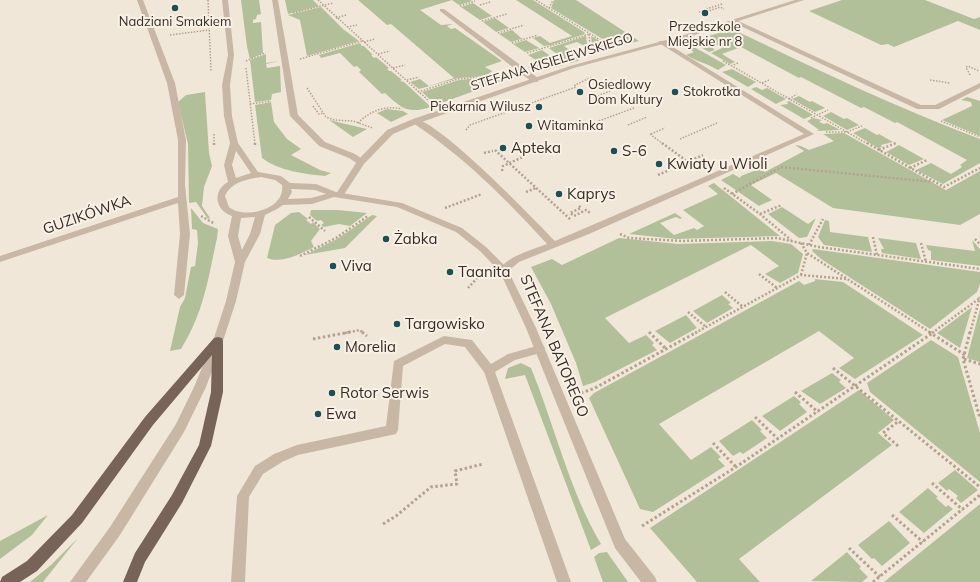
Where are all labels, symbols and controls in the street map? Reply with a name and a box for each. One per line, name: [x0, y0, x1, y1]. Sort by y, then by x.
marker: Nadziani Smakiem: [170, 3, 180, 13]
marker: Przedszkole Miejskie nr 8: [700, 8, 710, 18]
place label: Nadziani Smakiem: [119, 14, 231, 30]
place label: Przedszkole Miejskie nr 8: [668, 19, 742, 50]
street label: STEFANA KISIELEWSKIEGO: [469, 30, 635, 94]
place label: Osiedlowy Dom Kultury: [588, 77, 663, 108]
place label: Stokrotka: [683, 84, 741, 100]
marker: Osiedlowy Dom Kultury: [575, 87, 585, 97]
marker: Stokrotka: [670, 87, 680, 97]
place label: Piekarnia Wilusz: [430, 99, 531, 115]
marker: Piekarnia Wilusz: [534, 102, 544, 112]
place label: Witaminka: [537, 118, 603, 134]
marker: Witaminka: [524, 121, 534, 131]
place label: Apteka: [511, 139, 561, 157]
place label: S-6: [622, 142, 647, 160]
marker: Apteka: [498, 143, 508, 153]
marker: S-6: [609, 146, 619, 156]
place label: Kwiaty u Wioli: [667, 155, 767, 173]
marker: Kwiaty u Wioli: [654, 159, 664, 169]
place label: Kaprys: [567, 185, 616, 203]
marker: Kaprys: [554, 189, 564, 199]
street label: GUZIKÓWKA: [41, 192, 133, 238]
place label: Żabka: [394, 230, 437, 248]
marker: Żabka: [381, 234, 391, 244]
place label: Viva: [341, 257, 372, 275]
marker: Viva: [328, 261, 338, 271]
place label: Taanita: [458, 263, 511, 281]
marker: Taanita: [445, 267, 455, 277]
street label: STEFANA BATOREGO: [516, 272, 592, 420]
place label: Targowisko: [405, 315, 485, 333]
marker: Targowisko: [392, 319, 402, 329]
place label: Morelia: [345, 338, 396, 356]
marker: Morelia: [332, 342, 342, 352]
place label: Rotor Serwis: [340, 384, 429, 402]
marker: Rotor Serwis: [327, 388, 337, 398]
place label: Ewa: [326, 405, 357, 423]
marker: Ewa: [313, 409, 323, 419]

